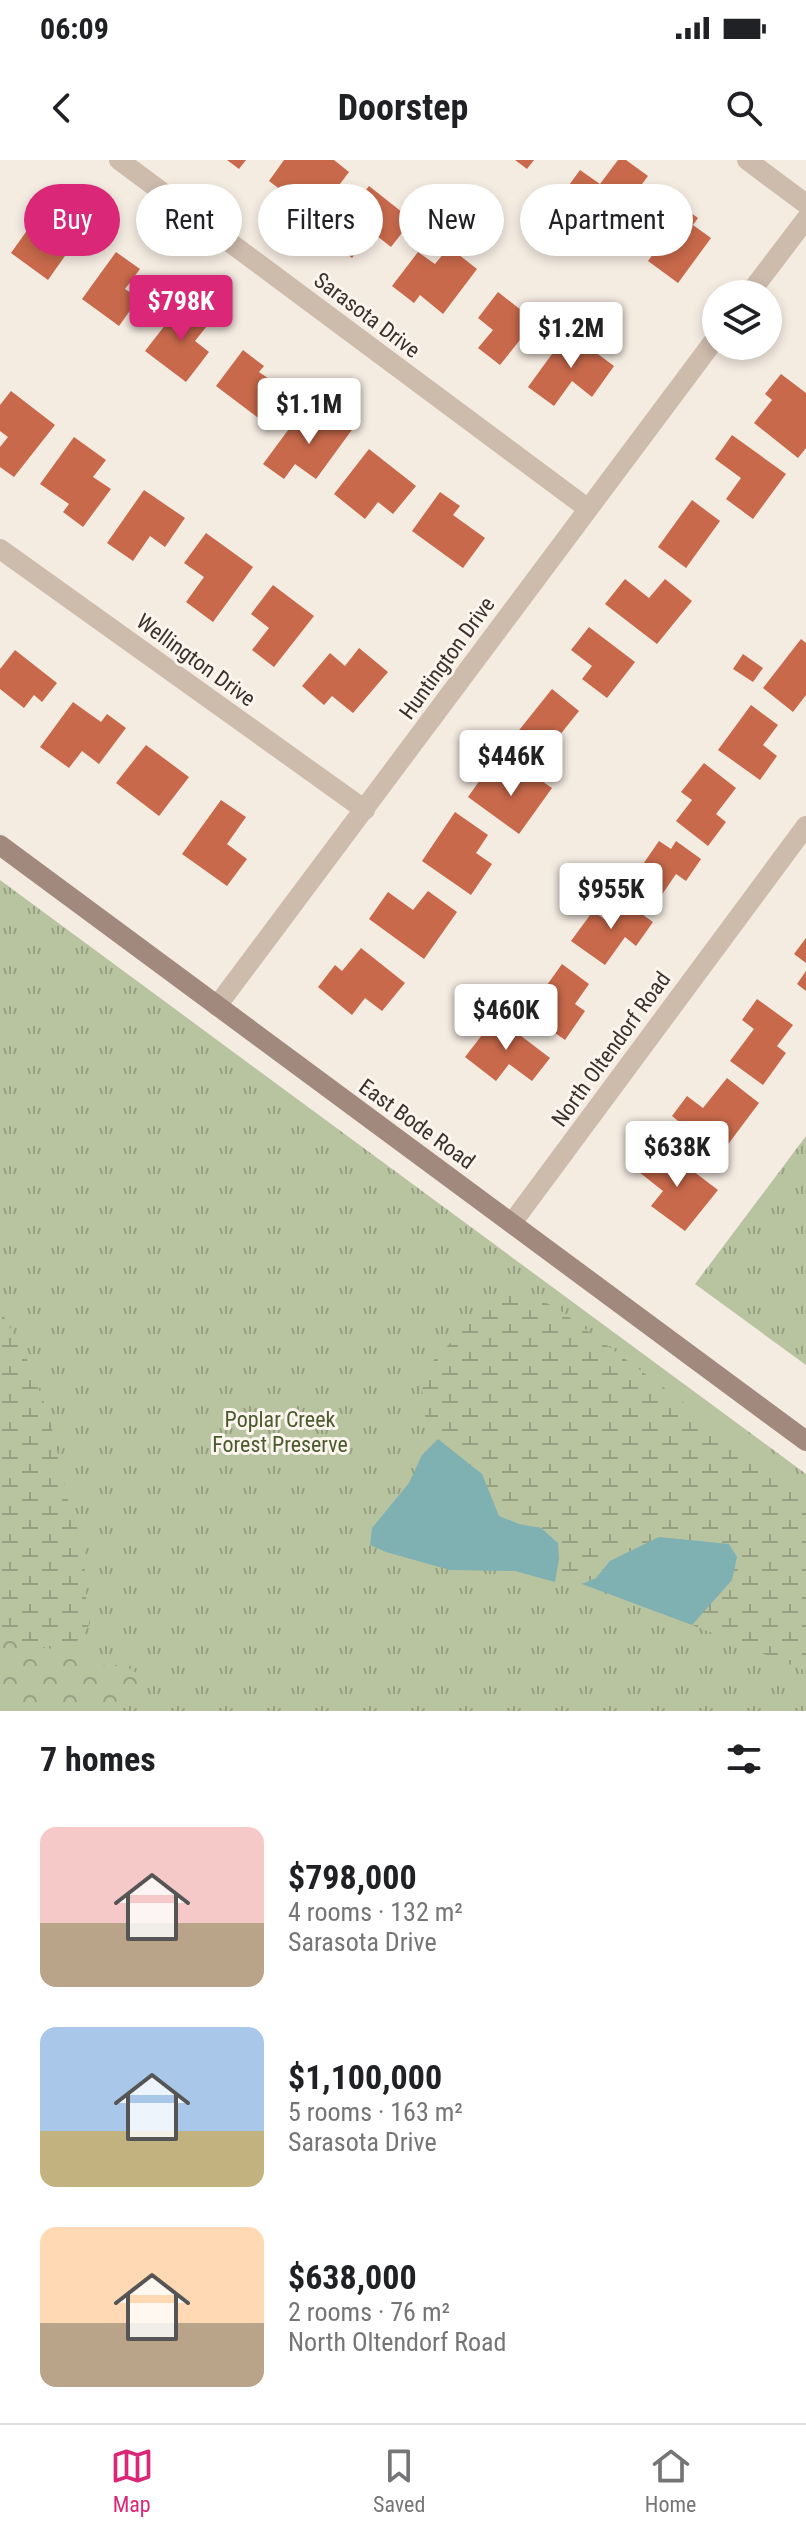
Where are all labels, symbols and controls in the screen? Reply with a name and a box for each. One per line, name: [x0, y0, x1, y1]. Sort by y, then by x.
text: 06:09: [40, 11, 109, 46]
icon: back: [40, 86, 84, 130]
icon: search: [722, 86, 766, 130]
text: Doorstep: [338, 87, 468, 129]
chip: Buy: [24, 184, 120, 256]
chip: Rent: [136, 184, 242, 256]
chip: Filters: [258, 184, 383, 256]
chip: New: [399, 184, 504, 256]
chip: Apartment: [520, 184, 693, 256]
street label: Sarasota Drive: [309, 267, 425, 363]
pin: $798K: [125, 275, 237, 343]
map controls: [702, 280, 782, 360]
button: layers: [702, 280, 782, 360]
text: $798K: [148, 286, 214, 316]
pin: $1.2M: [515, 302, 627, 370]
text: $1.2M: [538, 313, 604, 343]
pin: $1.1M: [253, 378, 365, 446]
text: $1.1M: [276, 389, 342, 419]
street label: Huntington Drive: [394, 592, 500, 724]
street label: Wellington Drive: [132, 609, 260, 711]
pin: $446K: [455, 730, 567, 798]
text: $446K: [478, 741, 544, 771]
pin: $955K: [555, 863, 667, 931]
text: $955K: [578, 874, 644, 904]
street label: North Oltendorf Road: [547, 967, 675, 1131]
pin: $460K: [450, 984, 562, 1052]
text: $460K: [473, 995, 539, 1025]
street label: East Bode Road: [354, 1074, 480, 1174]
pin: $638K: [621, 1121, 733, 1189]
text: $638K: [644, 1132, 710, 1162]
park label: Poplar Creek Forest Preserve: [212, 1407, 348, 1457]
icon: filters: [722, 1737, 766, 1781]
text: 7 homes: [40, 1739, 156, 1779]
text: $798,000: [288, 1857, 417, 1897]
icon: home: [104, 1859, 200, 1955]
text: 4 rooms · 132 m²: [288, 1897, 463, 1927]
text: Sarasota Drive: [288, 1927, 437, 1957]
text: $1,100,000: [288, 2057, 442, 2097]
icon: home: [104, 2059, 200, 2155]
text: 5 rooms · 163 m²: [288, 2097, 463, 2127]
text: Sarasota Drive: [288, 2127, 437, 2157]
text: $638,000: [288, 2257, 417, 2297]
icon: home: [104, 2259, 200, 2355]
text: 2 rooms · 76 m²: [288, 2297, 450, 2327]
text: North Oltendorf Road: [288, 2327, 506, 2357]
tab: Map: [110, 2444, 154, 2517]
tab: Saved: [373, 2444, 425, 2517]
tab: Home: [645, 2444, 696, 2517]

